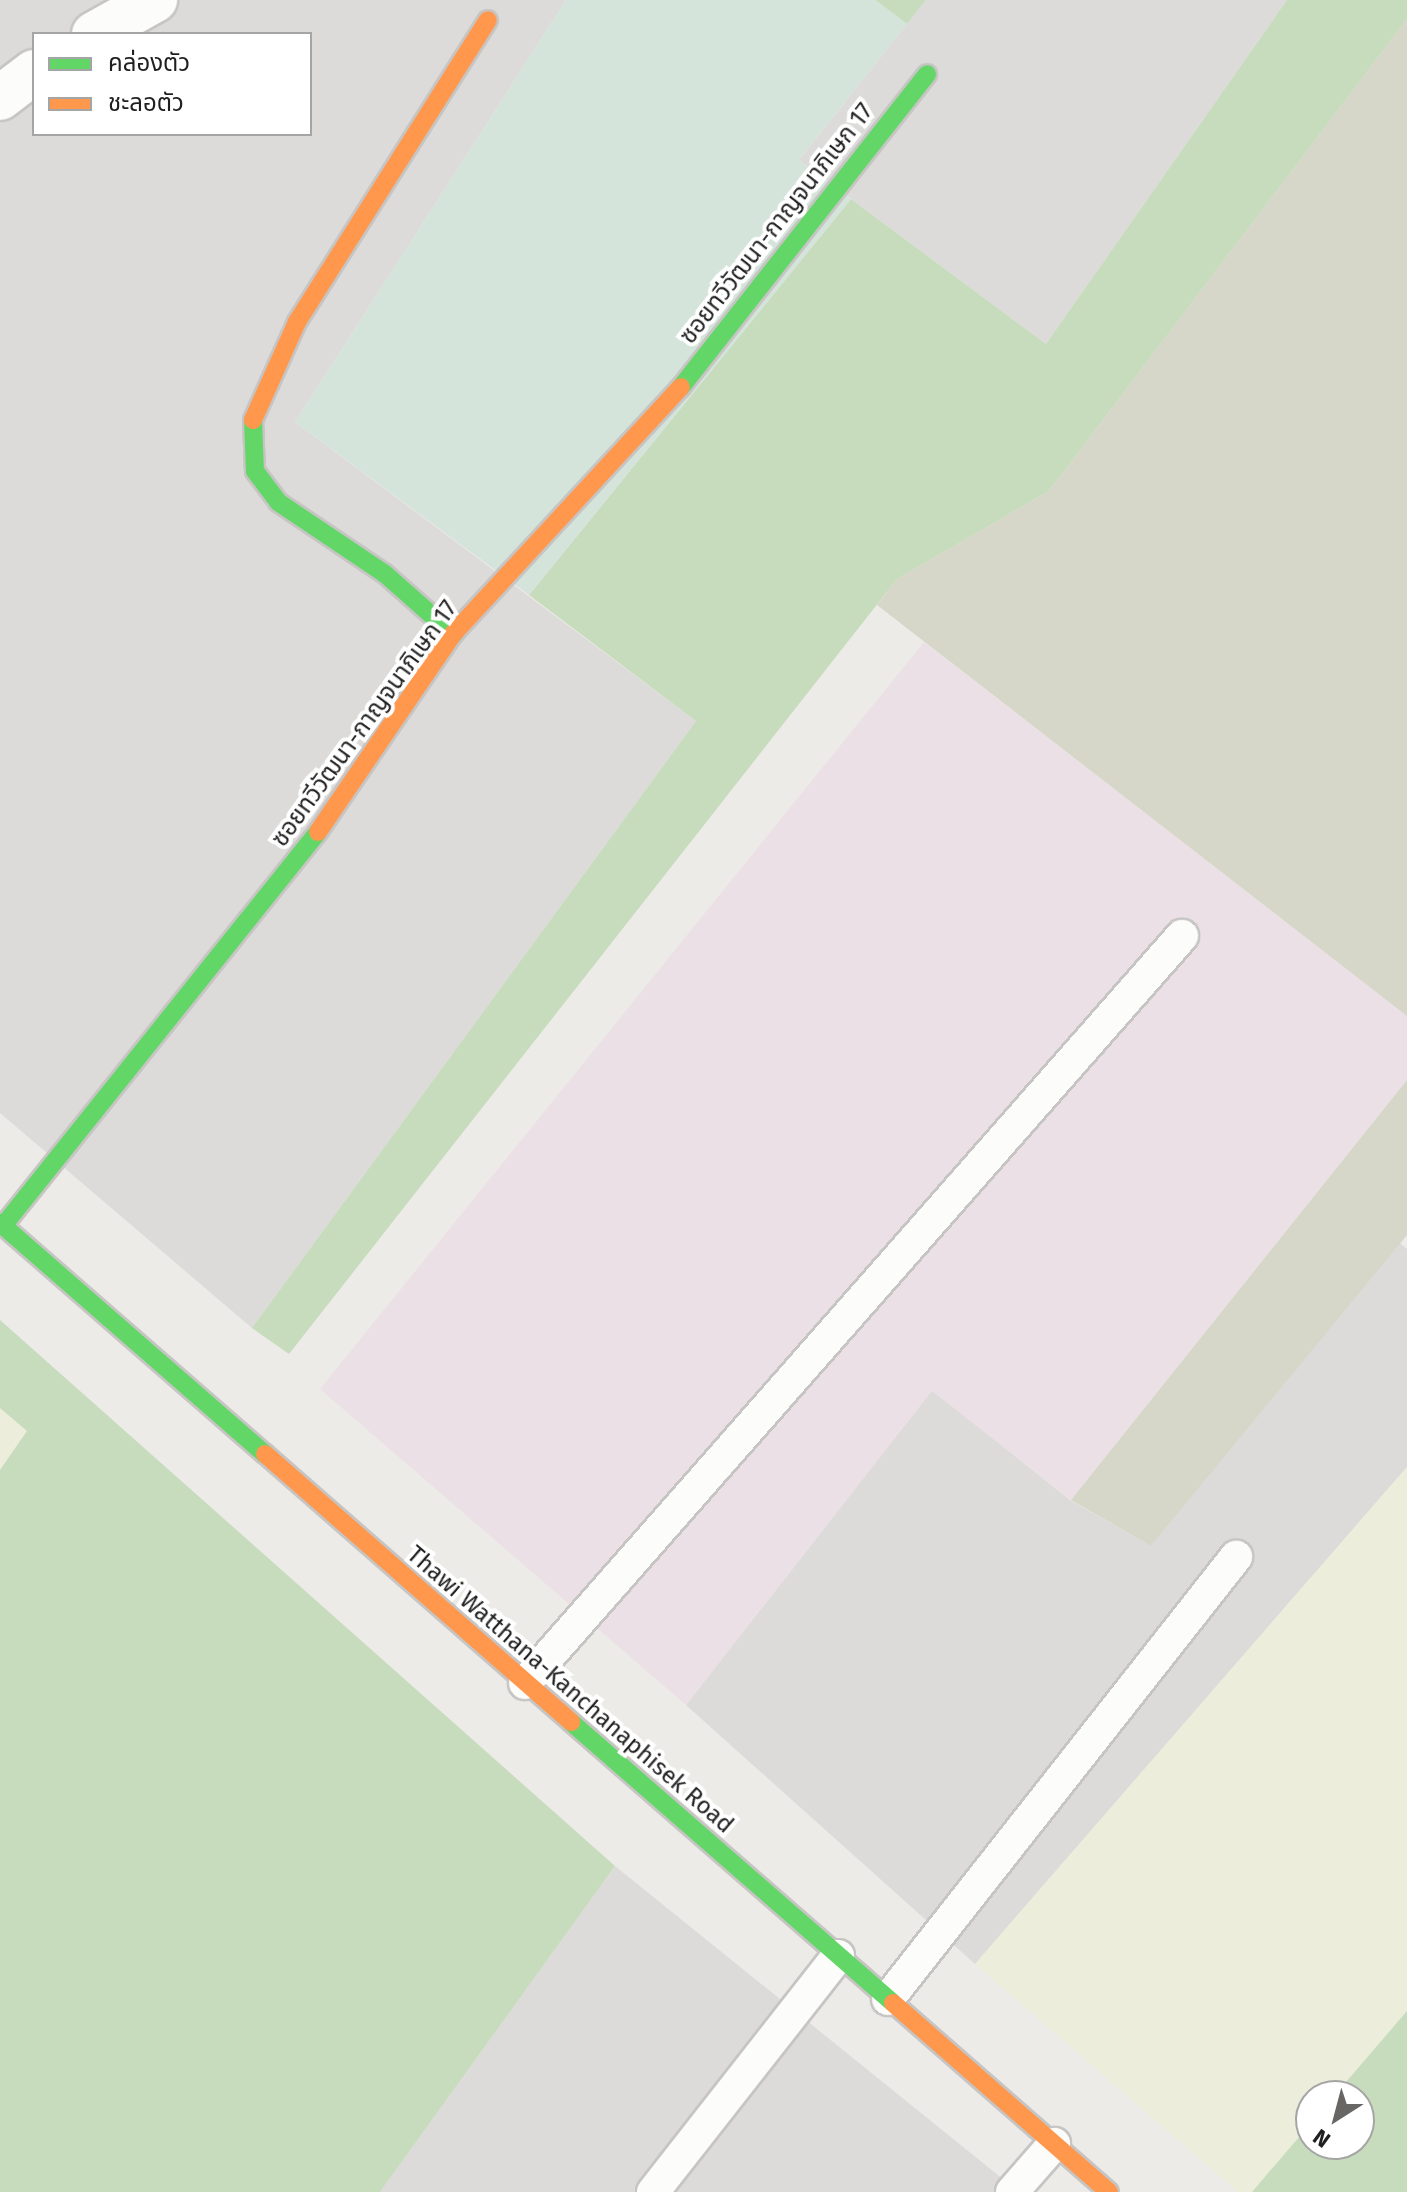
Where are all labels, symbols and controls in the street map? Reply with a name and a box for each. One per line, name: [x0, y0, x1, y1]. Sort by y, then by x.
legend: [32, 32, 312, 136]
text: คล่องตัว: [108, 49, 190, 77]
text: ชะลอตัว: [108, 89, 184, 117]
street label: ซอยทวีวัฒนา-กาญจนาภิเษก 17: [674, 98, 880, 350]
street label: ซอยทวีวัฒนา-กาญจนาภิเษก 17: [266, 595, 464, 853]
street label: Thawi Watthana-Kanchanaphisek Road: [401, 1540, 739, 1840]
north arrow: [1295, 2080, 1375, 2160]
text: N: [1308, 2123, 1336, 2153]

